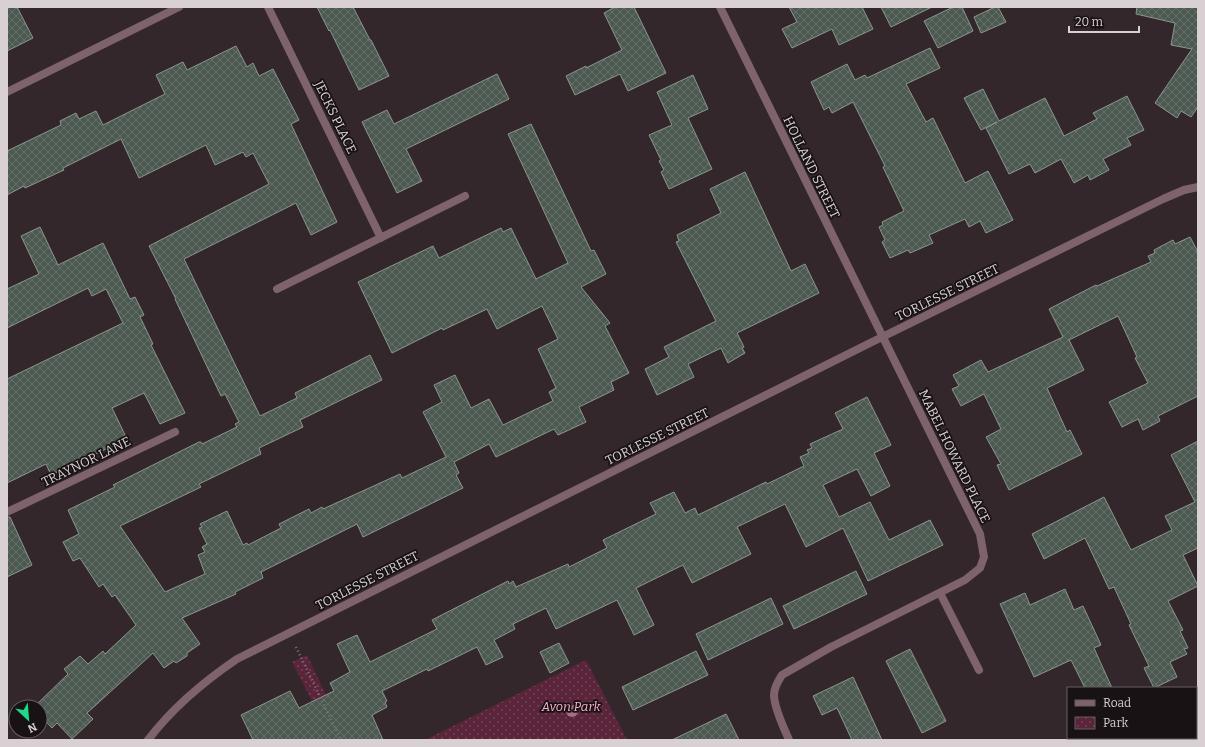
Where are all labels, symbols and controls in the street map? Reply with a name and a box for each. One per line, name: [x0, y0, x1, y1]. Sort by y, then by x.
scale bar: [1069, 8, 1139, 34]
text: 20 m: [1075, 15, 1104, 29]
street label: JECKS PLACE: [311, 77, 360, 156]
street label: HOLLAND STREET: [780, 114, 843, 221]
street label: TORLESSE STREET: [893, 261, 1002, 324]
street label: MABEL HOWARD PLACE: [916, 387, 993, 525]
street label: TORLESSE STREET: [603, 405, 712, 468]
street label: TRAYNOR LANE: [39, 433, 133, 489]
street label: TORLESSE STREET: [313, 548, 421, 613]
legend: [1067, 687, 1197, 739]
text: Road: [1103, 696, 1131, 710]
north arrow: [8, 699, 48, 739]
park label: Avon Park: [540, 699, 602, 714]
text: Park: [1103, 716, 1129, 730]
text: N: [25, 720, 39, 735]

